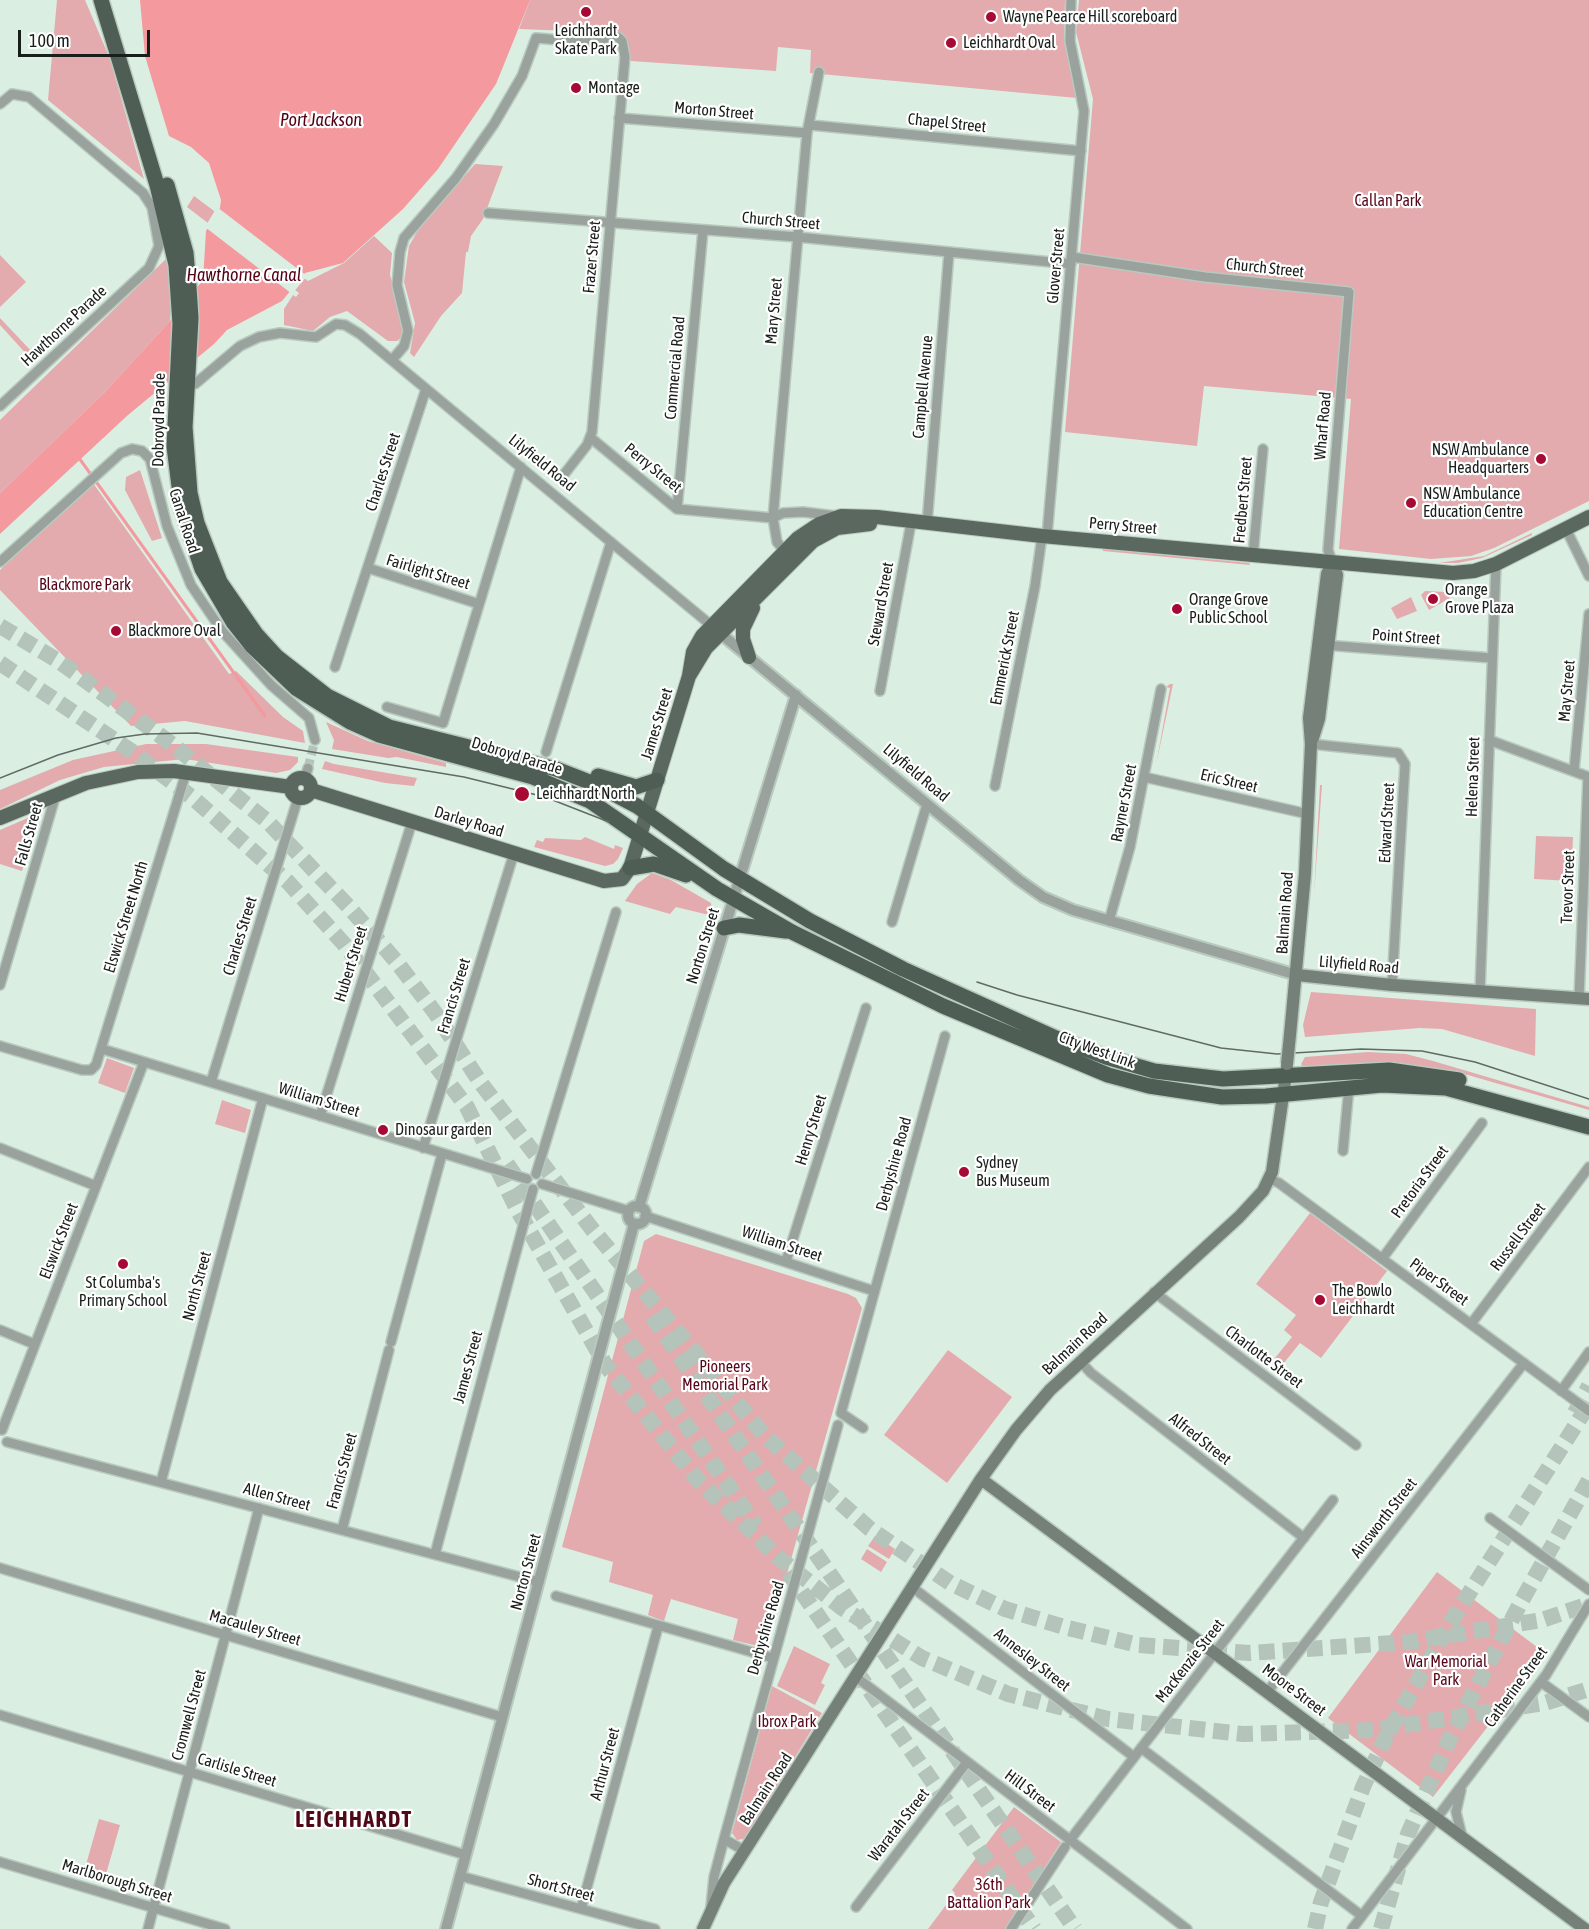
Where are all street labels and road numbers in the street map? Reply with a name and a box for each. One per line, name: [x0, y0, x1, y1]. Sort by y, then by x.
street label: Morton Street: [673, 98, 755, 124]
street label: Chapel Street: [907, 109, 987, 137]
street label: Church Street: [741, 208, 821, 234]
street label: Frazer Street: [579, 220, 605, 294]
street label: Glover Street: [1043, 227, 1069, 305]
street label: Church Street: [1225, 254, 1305, 282]
street label: Mary Street: [762, 277, 786, 345]
street label: Hawthorne Parade: [17, 282, 111, 370]
street label: Commercial Road: [661, 315, 689, 421]
street label: Campbell Avenue: [909, 335, 937, 439]
street label: Dobroyd Parade: [149, 373, 169, 467]
street label: Wharf Road: [1310, 391, 1336, 461]
street label: Charles Street: [361, 430, 405, 514]
street label: Lilyfield Road: [505, 430, 579, 496]
street label: Perry Street: [620, 439, 686, 497]
street label: Fredbert Street: [1230, 456, 1256, 544]
street label: Canal Road: [165, 486, 203, 556]
street label: Perry Street: [1088, 513, 1158, 539]
street label: Fairlight Street: [384, 550, 472, 594]
street label: Steward Street: [864, 561, 898, 647]
street label: Emmerick Street: [986, 609, 1024, 707]
street label: Point Street: [1371, 625, 1441, 649]
street label: May Street: [1555, 659, 1579, 723]
street label: James Street: [637, 686, 677, 762]
street label: Dobroyd Parade: [469, 733, 565, 779]
street label: Helena Street: [1462, 736, 1484, 818]
street label: Lilyfield Road: [879, 740, 953, 806]
street label: Rayner Street: [1107, 762, 1141, 844]
street label: Eric Street: [1198, 765, 1260, 797]
street label: Edward Street: [1375, 782, 1399, 864]
street label: Falls Street: [11, 800, 47, 868]
street label: Darley Road: [432, 802, 506, 842]
street label: Trevor Street: [1557, 850, 1579, 924]
street label: Elswick Street North: [100, 859, 152, 975]
street label: Balmain Road: [1273, 871, 1297, 955]
street label: Charles Street: [219, 894, 261, 978]
street label: Norton Street: [682, 906, 724, 986]
street label: Hubert Street: [330, 924, 372, 1004]
street label: Lilyfield Road: [1318, 952, 1400, 978]
street label: Francis Street: [433, 956, 475, 1036]
street label: City West Link: [1056, 1027, 1138, 1073]
street label: William Street: [276, 1079, 362, 1121]
street label: Henry Street: [791, 1092, 831, 1168]
street label: Derbyshire Road: [872, 1115, 916, 1213]
street label: Pretoria Street: [1387, 1142, 1453, 1222]
street label: Russell Street: [1486, 1199, 1550, 1275]
street label: Elswick Street: [36, 1200, 82, 1282]
street label: William Street: [739, 1222, 825, 1266]
street label: North Street: [179, 1249, 215, 1323]
street label: Piper Street: [1406, 1254, 1472, 1310]
street label: Balmain Road: [1038, 1309, 1112, 1379]
street label: Charlotte Street: [1221, 1322, 1307, 1392]
street label: James Street: [449, 1329, 487, 1405]
street label: Alfred Street: [1165, 1409, 1235, 1469]
street label: Francis Street: [323, 1431, 361, 1511]
street label: Ainsworth Street: [1347, 1474, 1421, 1562]
street label: Allen Street: [241, 1479, 313, 1515]
street label: Norton Street: [507, 1532, 545, 1612]
street label: Derbyshire Road: [743, 1579, 789, 1677]
street label: Macauley Street: [207, 1606, 303, 1650]
street label: MacKenzie Street: [1151, 1615, 1229, 1707]
street label: Annesley Street: [990, 1624, 1074, 1696]
street label: Catherine Street: [1480, 1643, 1552, 1731]
street label: Moore Street: [1258, 1660, 1330, 1720]
street label: Cromwell Street: [168, 1667, 210, 1763]
street label: Arthur Street: [586, 1726, 624, 1802]
street label: Carlisle Street: [195, 1749, 279, 1791]
street label: Balmain Road: [736, 1749, 796, 1829]
street label: Hill Street: [1001, 1766, 1059, 1816]
street label: Waratah Street: [864, 1785, 934, 1865]
street label: Marlborough Street: [60, 1855, 174, 1907]
street label: Short Street: [525, 1870, 597, 1906]

